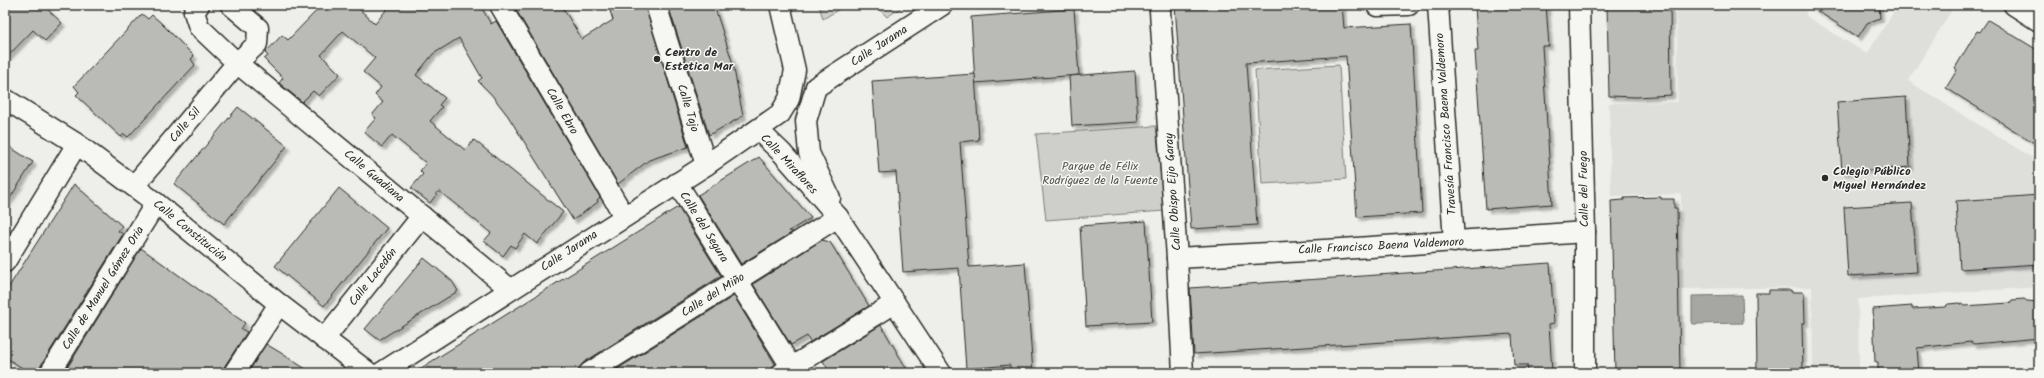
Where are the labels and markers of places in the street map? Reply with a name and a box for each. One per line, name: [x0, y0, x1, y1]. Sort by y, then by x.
place label: Centro de Estetica Mar: [665, 43, 734, 76]
marker: Centro de Estetica Mar: [652, 54, 662, 64]
place label: Colegio Público Miguel Hernández: [1833, 162, 1926, 195]
marker: Colegio Público Miguel Hernández: [1820, 173, 1830, 183]

